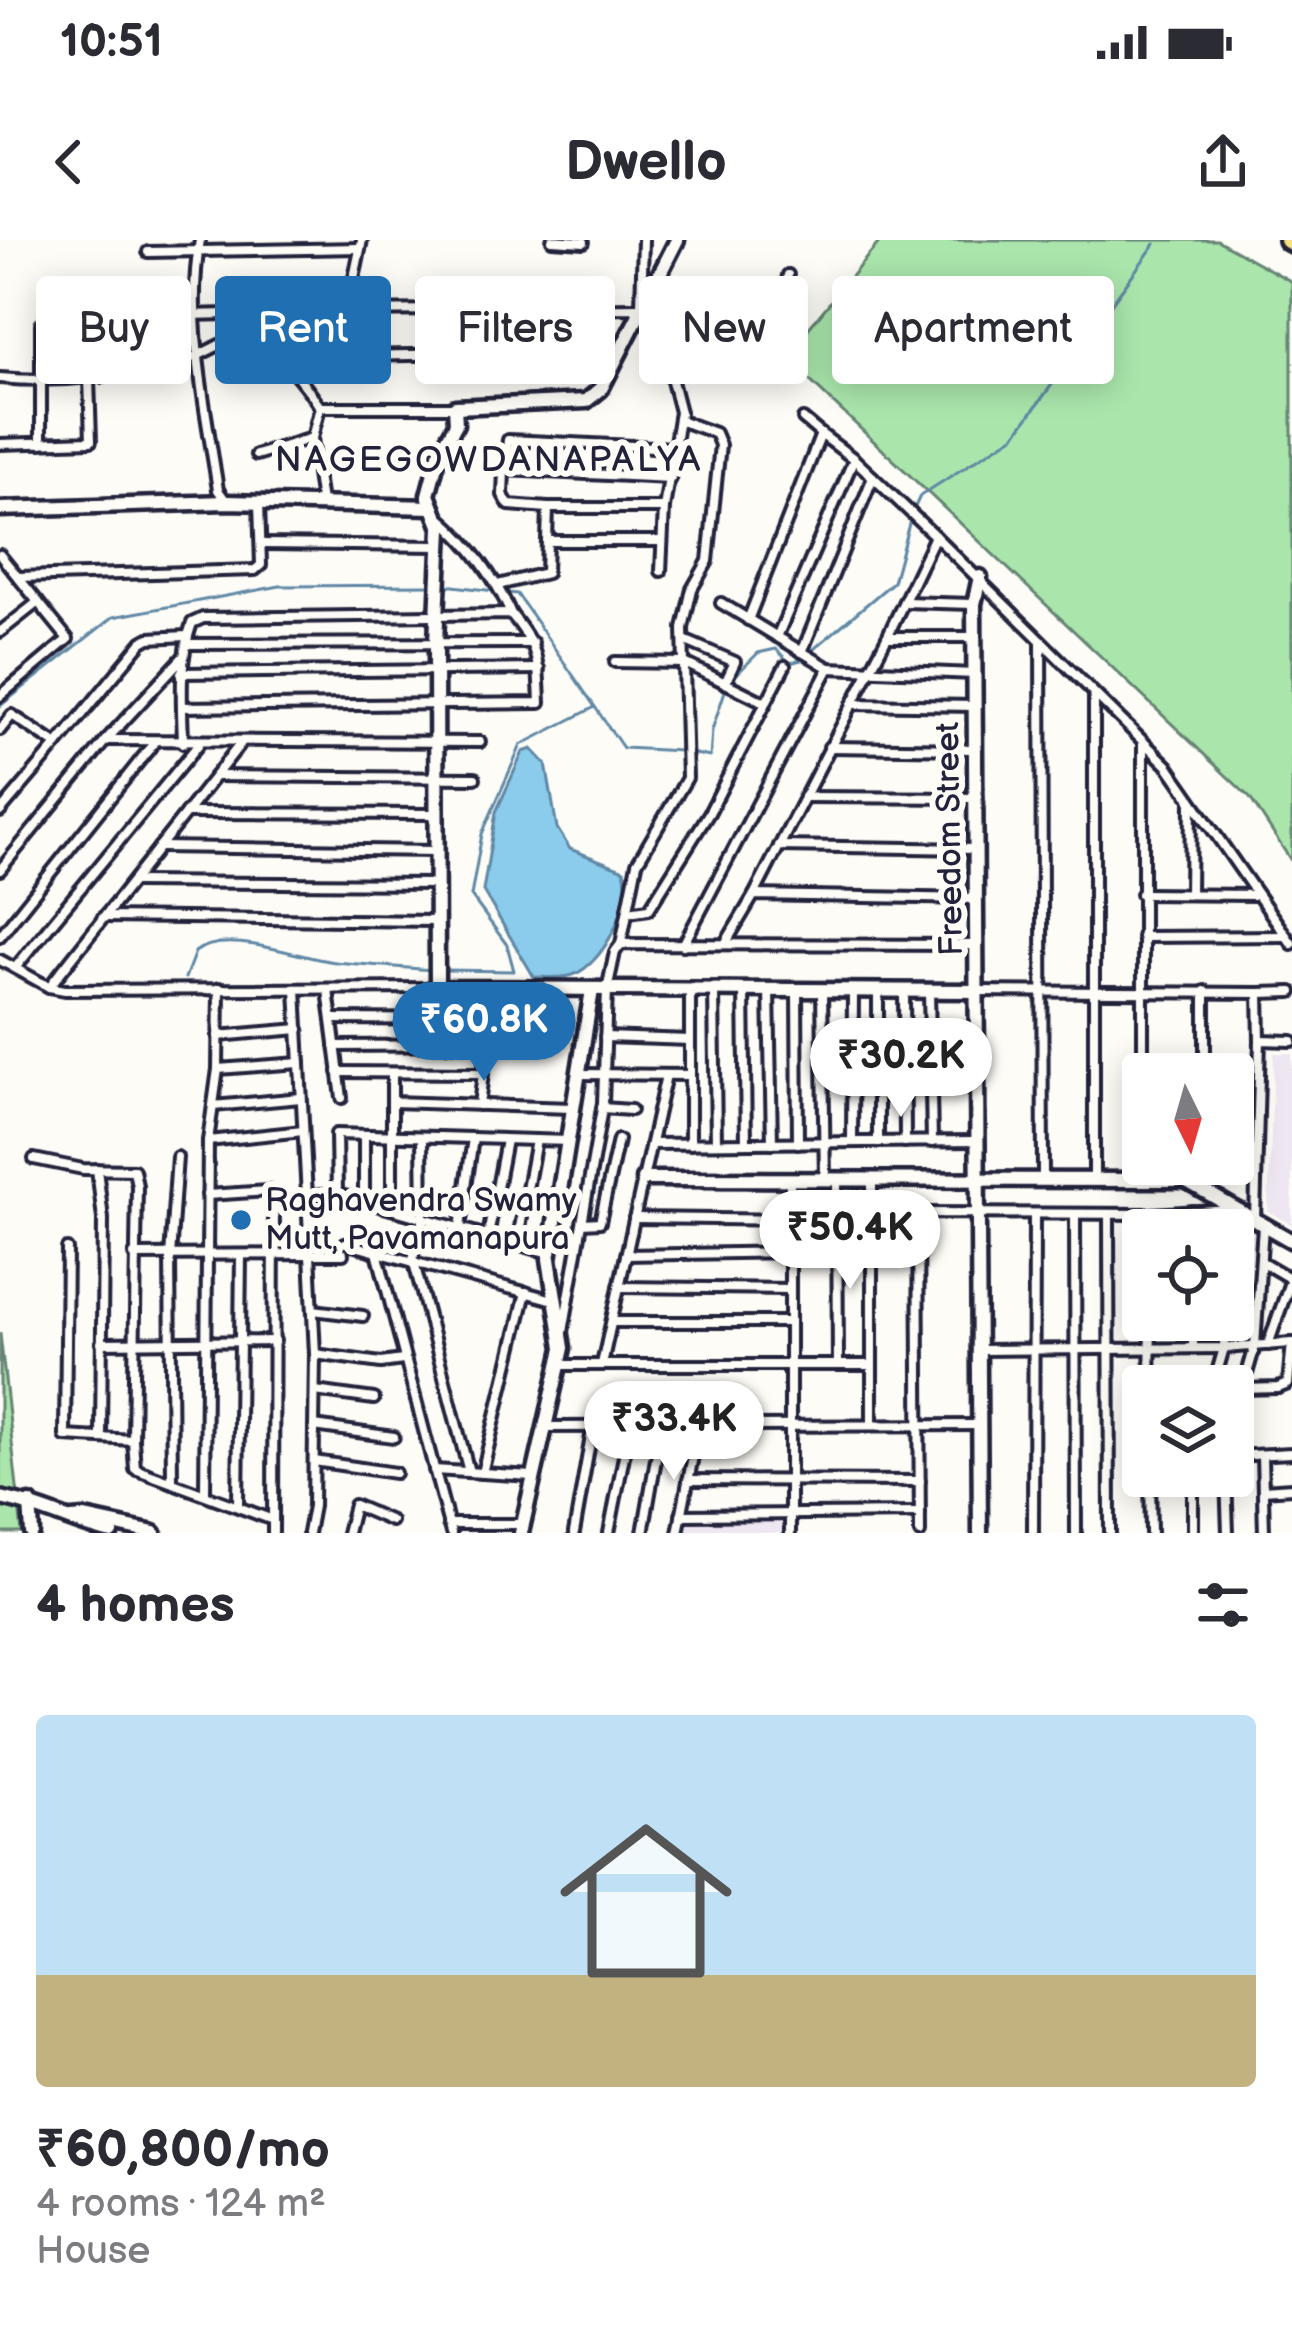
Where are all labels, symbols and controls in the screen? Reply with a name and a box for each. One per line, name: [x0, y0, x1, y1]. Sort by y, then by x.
text: 10:51: [60, 15, 163, 70]
icon: back: [36, 129, 102, 195]
icon: share: [1190, 129, 1256, 195]
text: Dwello: [565, 130, 727, 195]
chip: Buy: [36, 276, 191, 384]
chip: Rent: [215, 276, 391, 384]
chip: Filters: [415, 276, 615, 384]
chip: New: [639, 276, 808, 384]
chip: Apartment: [832, 276, 1114, 384]
district label: NAGEGOWDANAPALYA: [275, 439, 703, 482]
street label: Freedom Street: [928, 722, 972, 956]
pin: ₹60.8K: [386, 982, 582, 1084]
text: ₹60.8K: [420, 997, 548, 1044]
pin: ₹30.2K: [803, 1018, 999, 1120]
text: ₹30.2K: [837, 1033, 965, 1080]
north arrow: [1122, 1053, 1254, 1185]
map controls: [1122, 1053, 1254, 1497]
place label: Raghavendra Swamy Mutt, Pavamanapura: [265, 1181, 577, 1259]
pin: ₹50.4K: [752, 1190, 948, 1292]
text: ₹50.4K: [786, 1205, 914, 1252]
marker: Raghavendra Swamy Mutt, Pavamanapura: [228, 1207, 254, 1233]
button: locate: [1122, 1209, 1254, 1341]
button: layers: [1122, 1365, 1254, 1497]
pin: ₹33.4K: [576, 1381, 772, 1483]
text: ₹33.4K: [611, 1396, 737, 1443]
icon: filters: [1190, 1572, 1256, 1638]
text: 4 homes: [36, 1575, 235, 1636]
icon: home: [538, 1793, 754, 2009]
text: ₹60,800/mo: [36, 2120, 330, 2181]
text: 4 rooms · 124 m²: [36, 2181, 326, 2228]
text: House: [36, 2228, 150, 2275]

